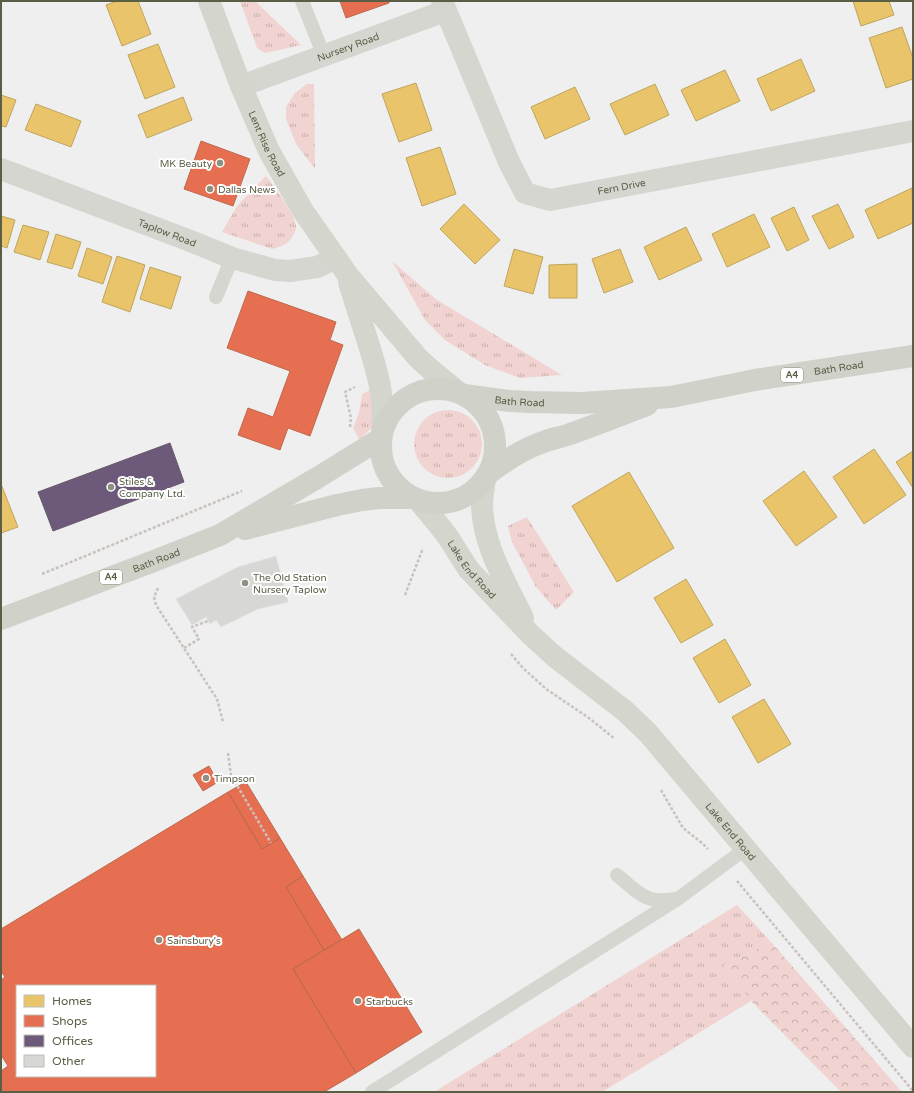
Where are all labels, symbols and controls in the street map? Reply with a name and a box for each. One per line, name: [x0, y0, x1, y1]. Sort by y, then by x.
street label: Nursery Road: [316, 31, 381, 65]
street label: Lent Rise Road: [245, 109, 287, 179]
place label: MK Beauty: [160, 158, 213, 170]
marker: MK Beauty: [215, 158, 225, 168]
street label: Fern Drive: [597, 177, 647, 198]
marker: Dallas News: [205, 184, 215, 194]
place label: Dallas News: [218, 184, 275, 196]
street label: Taplow Road: [136, 217, 198, 250]
street label: Bath Road: [813, 359, 865, 378]
road number: A4: [781, 368, 803, 382]
street label: Bath Road: [494, 394, 545, 409]
place label: Stiles & Company Ltd.: [119, 476, 185, 500]
marker: Stiles & Company Ltd.: [106, 482, 116, 492]
street label: Lake End Road: [445, 538, 498, 602]
street label: Bath Road: [131, 546, 182, 576]
road number: A4: [100, 570, 122, 584]
place label: The Old Station Nursery Taplow: [253, 572, 327, 596]
marker: The Old Station Nursery Taplow: [240, 578, 250, 588]
marker: Timpson: [201, 773, 211, 783]
place label: Timpson: [214, 773, 255, 785]
street label: Lake End Road: [703, 801, 758, 863]
marker: Sainsbury's: [154, 935, 164, 945]
place label: Sainsbury's: [167, 935, 221, 947]
legend: [16, 985, 156, 1077]
text: Homes: [52, 994, 92, 1008]
marker: Starbucks: [353, 996, 363, 1006]
place label: Starbucks: [366, 996, 413, 1008]
text: Shops: [52, 1014, 87, 1028]
text: Offices: [52, 1034, 93, 1048]
text: Other: [52, 1054, 85, 1068]

